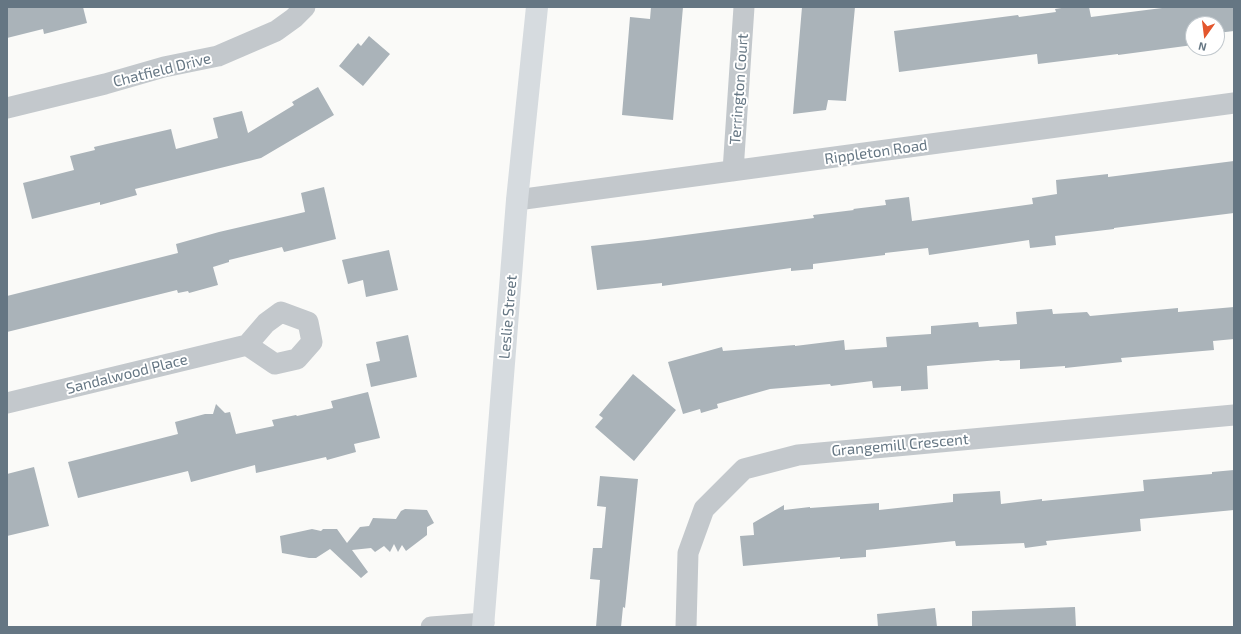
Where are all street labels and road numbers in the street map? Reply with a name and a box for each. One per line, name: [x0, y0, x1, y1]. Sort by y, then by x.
street label: Terrington Court: [726, 33, 752, 145]
street label: Chatfield Drive: [111, 49, 213, 91]
street label: Rippleton Road: [823, 136, 929, 168]
street label: Leslie Street: [495, 274, 521, 360]
street label: Sandalwood Place: [64, 350, 190, 398]
street label: Grangemill Crescent: [831, 430, 969, 460]

